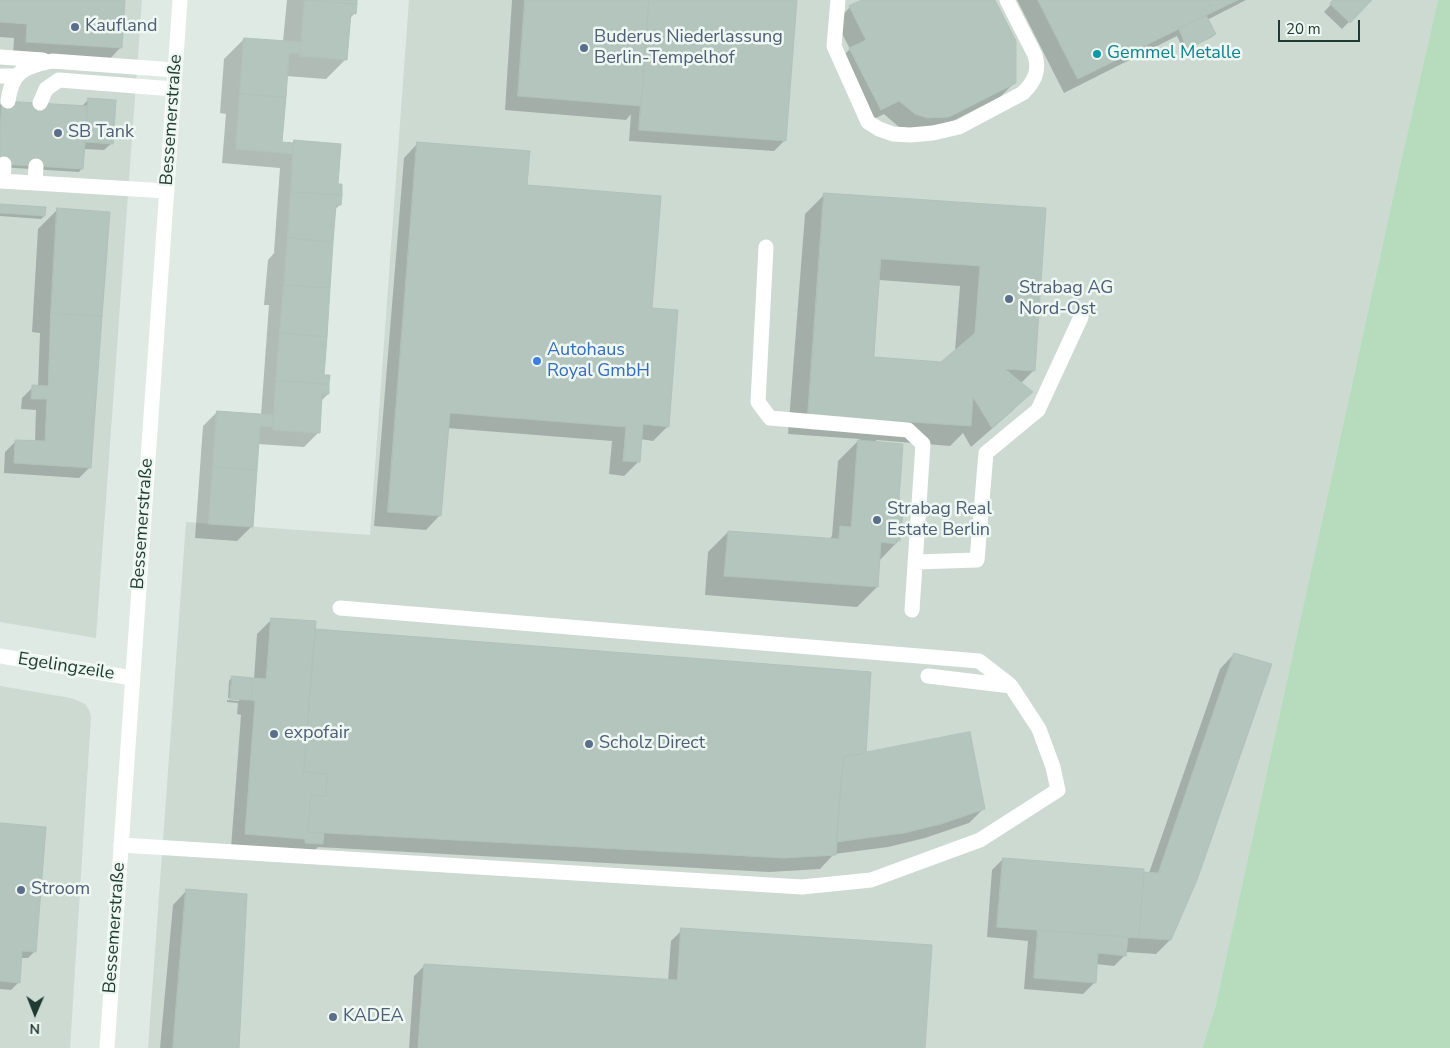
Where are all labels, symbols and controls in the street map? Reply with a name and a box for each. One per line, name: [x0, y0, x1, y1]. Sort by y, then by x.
scale bar: [1280, 10, 1362, 42]
place label: Kaufland: [85, 16, 157, 38]
text: 20 m: [1286, 19, 1321, 39]
marker: Kaufland: [69, 21, 81, 33]
place label: Buderus Niederlassung Berlin-Tempelhof: [594, 27, 783, 70]
marker: Buderus Niederlassung Berlin-Tempelhof: [578, 42, 590, 54]
place label: Gemmel Metalle: [1107, 43, 1241, 65]
marker: Gemmel Metalle: [1091, 48, 1103, 60]
street label: Bessemerstraße: [157, 54, 187, 186]
place label: SB Tank: [68, 122, 134, 144]
marker: SB Tank: [52, 127, 64, 139]
place label: Strabag AG Nord-Ost: [1019, 278, 1113, 320]
marker: Strabag AG Nord-Ost: [1003, 293, 1015, 305]
place label: Autohaus Royal GmbH: [547, 340, 650, 382]
marker: Autohaus Royal GmbH: [531, 355, 543, 367]
street label: Bessemerstraße: [128, 458, 158, 590]
place label: Strabag Real Estate Berlin: [887, 499, 992, 542]
marker: Strabag Real Estate Berlin: [871, 514, 883, 526]
street label: Egelingzeile: [16, 649, 116, 685]
place label: expofair: [284, 723, 349, 745]
marker: expofair: [268, 728, 280, 740]
place label: Scholz Direct: [599, 733, 705, 755]
marker: Scholz Direct: [583, 738, 595, 750]
street label: Bessemerstraße: [100, 862, 130, 994]
place label: Stroom: [31, 879, 90, 901]
marker: Stroom: [15, 884, 27, 896]
north arrow: [10, 988, 60, 1038]
place label: KADEA: [343, 1006, 404, 1028]
marker: KADEA: [327, 1011, 339, 1023]
text: N: [29, 1019, 40, 1038]

